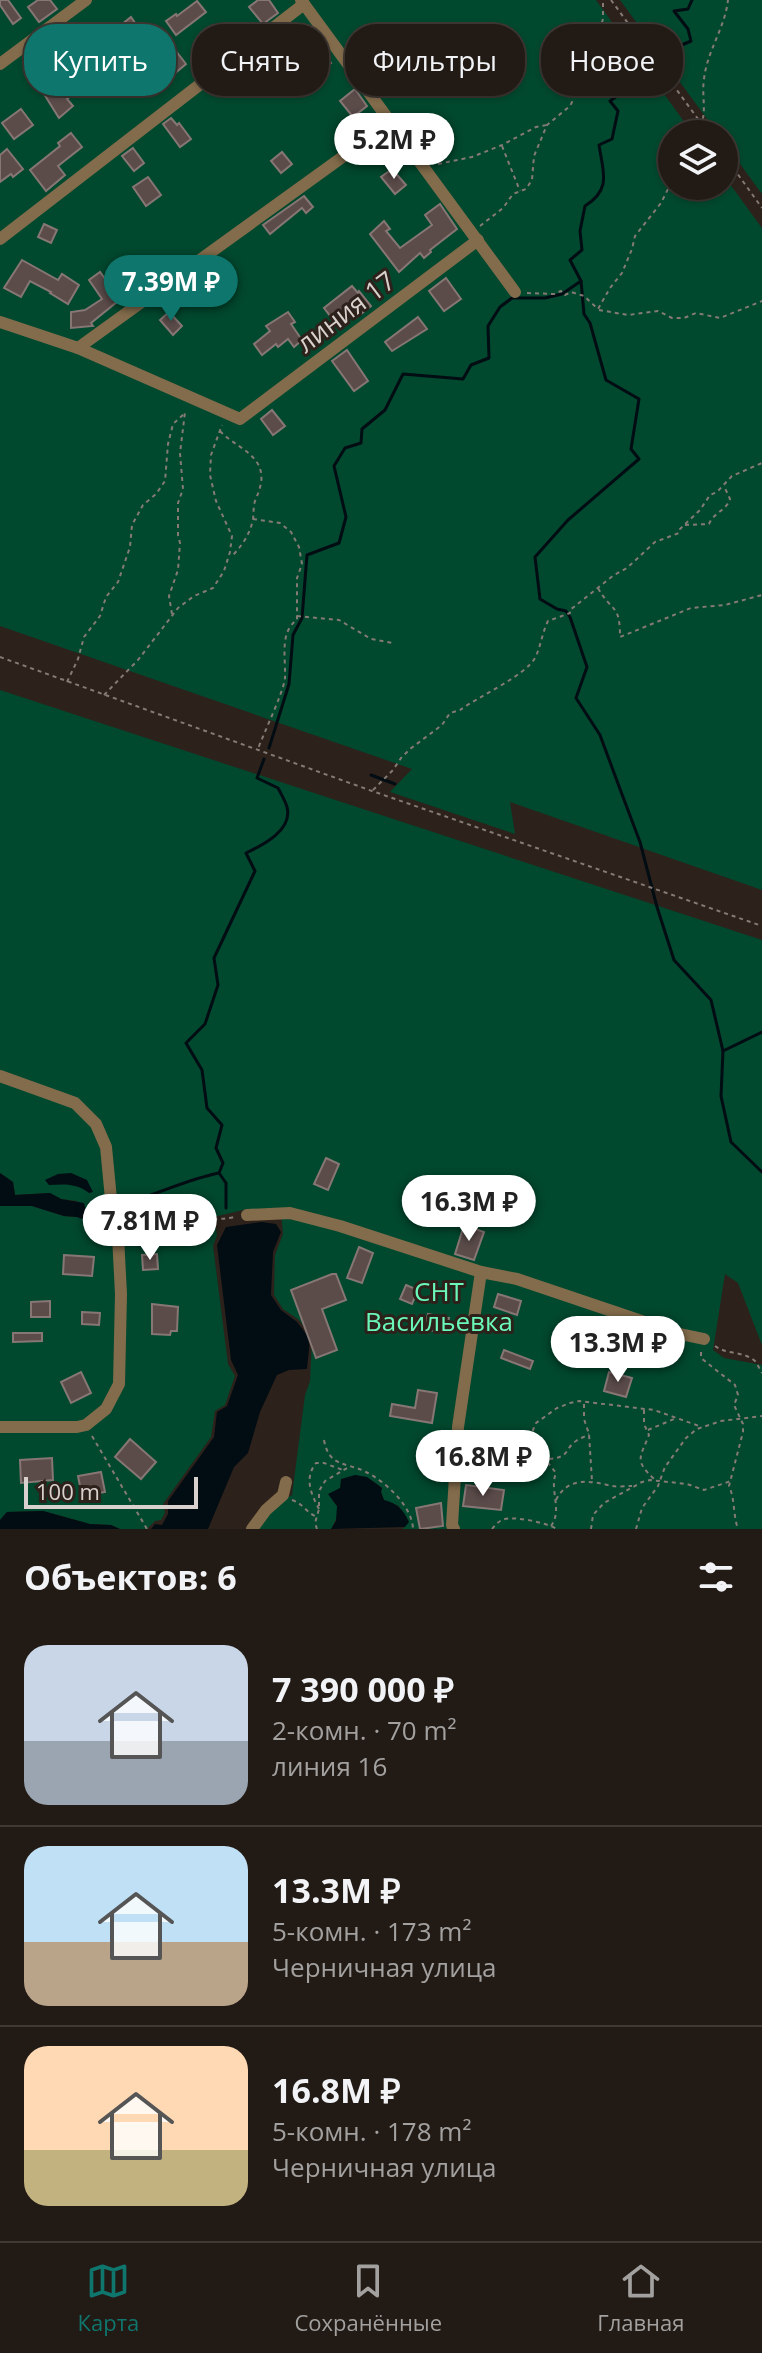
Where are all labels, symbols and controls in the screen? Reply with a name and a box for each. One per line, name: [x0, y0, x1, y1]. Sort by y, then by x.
chip: Купить: [24, 24, 176, 96]
chip: Снять: [192, 24, 329, 96]
chip: Фильтры: [345, 24, 525, 96]
chip: Новое: [541, 24, 683, 96]
pin: 5.2M ₽: [329, 113, 459, 181]
map controls: [658, 120, 738, 200]
button: layers: [658, 120, 738, 200]
text: 5.2M ₽: [352, 121, 436, 157]
pin: 7.39M ₽: [97, 255, 245, 323]
street label: линия 17: [289, 262, 402, 360]
text: 7.39M ₽: [122, 263, 220, 299]
pin: 16.3M ₽: [395, 1175, 543, 1243]
text: 16.3M ₽: [420, 1183, 518, 1219]
pin: 7.81M ₽: [76, 1194, 224, 1262]
text: 7.81M ₽: [101, 1202, 199, 1238]
park label: СНТ Васильевка: [365, 1273, 513, 1339]
pin: 13.3M ₽: [544, 1316, 692, 1384]
text: 13.3M ₽: [569, 1324, 667, 1360]
pin: 16.8M ₽: [409, 1430, 557, 1498]
text: 16.8M ₽: [434, 1438, 532, 1474]
scale bar: [24, 1473, 198, 1509]
text: 100 m: [36, 1476, 100, 1506]
text: Объектов: 6: [24, 1554, 237, 1600]
icon: filters: [694, 1555, 738, 1599]
text: 7 390 000 ₽: [272, 1666, 454, 1712]
icon: home: [88, 1677, 184, 1773]
text: 2-комн. · 70 m²: [272, 1712, 457, 1748]
text: линия 16: [272, 1748, 387, 1784]
text: 13.3M ₽: [272, 1867, 401, 1913]
icon: home: [88, 1878, 184, 1974]
text: 5-комн. · 173 m²: [272, 1913, 471, 1949]
text: Черничная улица: [272, 1949, 497, 1985]
text: 16.8M ₽: [272, 2067, 401, 2113]
icon: home: [88, 2078, 184, 2174]
text: 5-комн. · 178 m²: [272, 2113, 471, 2149]
text: Черничная улица: [272, 2149, 497, 2185]
tab: Карта: [78, 2259, 139, 2337]
tab: Сохранённые: [294, 2259, 442, 2337]
tab: Главная: [597, 2259, 684, 2337]

